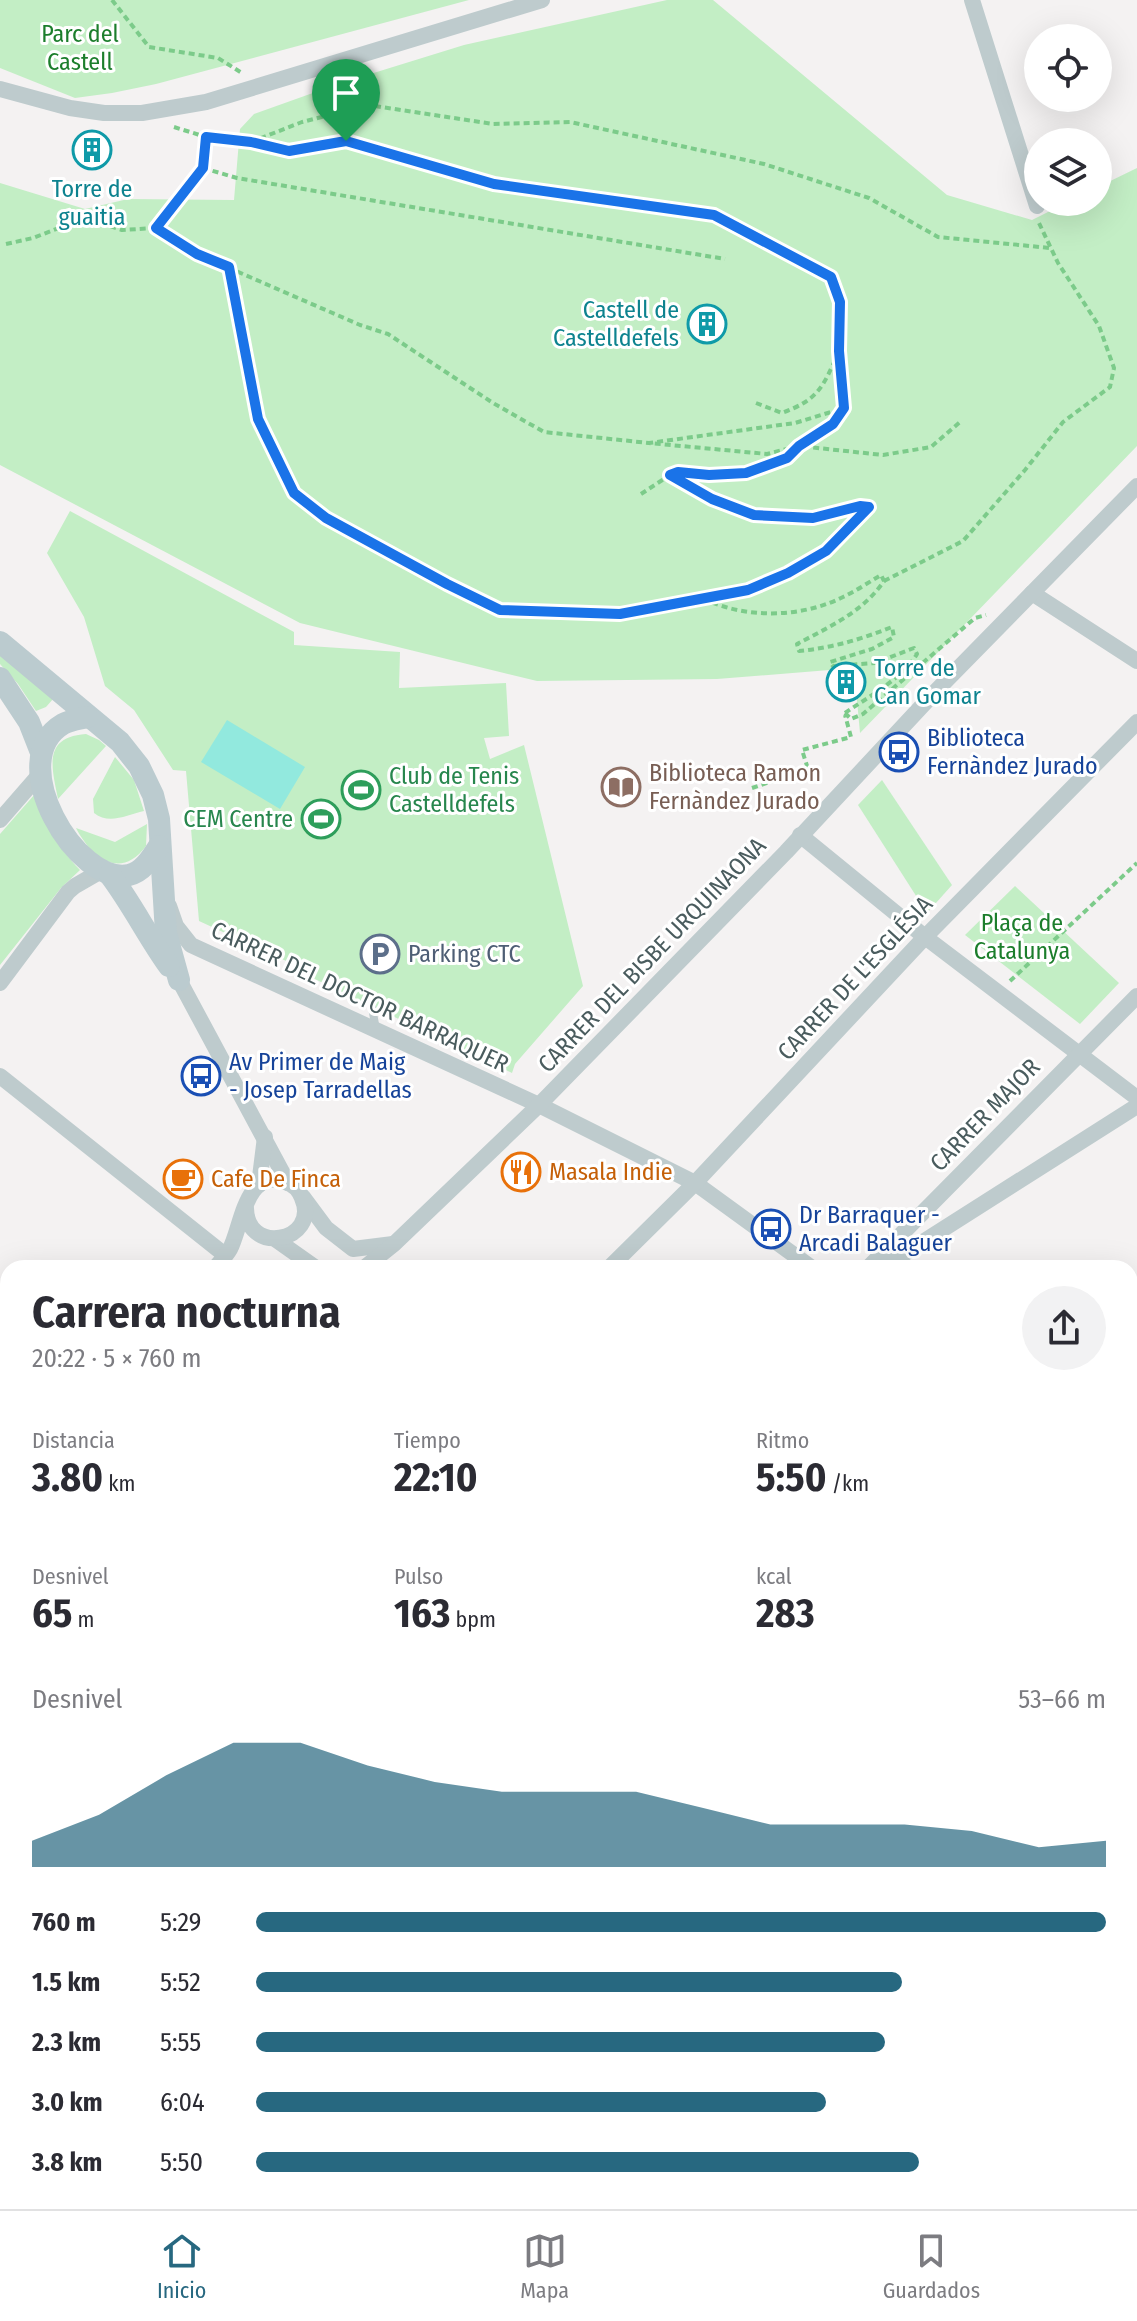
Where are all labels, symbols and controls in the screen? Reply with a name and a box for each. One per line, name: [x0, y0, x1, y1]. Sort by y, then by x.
park label: Parc del Castell: [41, 20, 119, 76]
map controls: [1024, 24, 1112, 216]
button: locate: [1024, 24, 1112, 112]
pin: [312, 59, 380, 141]
icon: arrive: [324, 71, 368, 115]
button: layers: [1024, 128, 1112, 216]
building icon: Torre de guaitia: [71, 129, 113, 171]
place label: Torre de guaitia: [52, 175, 132, 231]
place label: Castell de Castelldefels: [553, 296, 679, 352]
building icon: Castell de Castelldefels: [686, 303, 728, 345]
place label: Torre de Can Gomar: [874, 654, 982, 710]
building icon: Torre de Can Gomar: [825, 661, 867, 703]
place label: Biblioteca Fernàndez Jurado: [927, 724, 1098, 780]
bus stop icon: Biblioteca Fernàndez Jurado: [878, 731, 920, 773]
place label: Biblioteca Ramon Fernàndez Jurado: [649, 759, 821, 815]
place label: Club de Tenis Castelldefels: [389, 762, 519, 818]
library icon: Biblioteca Ramon Fernàndez Jurado: [600, 766, 642, 808]
sports icon: Club de Tenis Castelldefels: [340, 769, 382, 811]
sports icon: CEM Centre: [300, 798, 342, 840]
place label: CEM Centre: [183, 805, 293, 833]
street label: CARRER DEL BISBE URQUINAONA: [532, 832, 772, 1078]
street label: CARRER DE L'ESGLÉSIA: [771, 889, 938, 1066]
park label: Plaça de Catalunya: [974, 909, 1070, 965]
street label: CARRER DEL DOCTOR BARRAQUER: [207, 916, 513, 1078]
parking icon: Parking CTC: [359, 933, 401, 975]
place label: Parking CTC: [408, 940, 521, 968]
place label: Av Primer de Maig - Josep Tarradellas: [229, 1048, 412, 1104]
street label: CARRER MAJOR: [924, 1053, 1046, 1177]
bus stop icon: Av Primer de Maig - Josep Tarradellas: [180, 1055, 222, 1097]
restaurant icon: Masala Indie: [500, 1151, 542, 1193]
cafe icon: Cafe De Finca: [162, 1158, 204, 1200]
place label: Masala Indie: [549, 1158, 673, 1186]
place label: Cafe De Finca: [211, 1165, 341, 1193]
place label: Dr Barraquer - Arcadi Balaguer: [799, 1201, 953, 1257]
bus stop icon: Dr Barraquer - Arcadi Balaguer: [750, 1208, 792, 1250]
text: Carrera nocturna: [32, 1286, 341, 1339]
button: share: [1022, 1286, 1106, 1370]
text: 20:22 · 5 × 760 m: [32, 1343, 202, 1374]
text: Distancia: [32, 1427, 115, 1454]
text: Tiempo: [394, 1427, 461, 1454]
text: Ritmo: [756, 1427, 809, 1454]
text: 3.80: [32, 1454, 103, 1502]
text: 22:10: [394, 1454, 478, 1502]
text: 5:50: [756, 1454, 827, 1502]
text: km: [103, 1470, 135, 1497]
text: /km: [827, 1470, 869, 1497]
text: Desnivel: [32, 1563, 109, 1590]
text: Pulso: [394, 1563, 443, 1590]
text: kcal: [756, 1563, 792, 1590]
text: 65: [32, 1590, 72, 1638]
text: 163: [394, 1590, 450, 1638]
text: 283: [756, 1590, 815, 1638]
text: m: [72, 1606, 94, 1633]
text: bpm: [450, 1606, 496, 1633]
text: Desnivel: [32, 1684, 122, 1715]
text: 53–66 m: [1018, 1684, 1106, 1715]
text: 760 m: [32, 1907, 96, 1938]
text: 5:29: [160, 1907, 201, 1938]
text: 1.5 km: [32, 1967, 100, 1998]
text: 5:52: [160, 1967, 201, 1998]
text: 2.3 km: [32, 2027, 101, 2058]
text: 5:55: [160, 2027, 201, 2058]
text: 3.0 km: [32, 2087, 103, 2118]
text: 6:04: [160, 2087, 205, 2118]
text: 3.8 km: [32, 2147, 102, 2178]
text: 5:50: [160, 2147, 203, 2178]
tab: Inicio: [157, 2229, 206, 2304]
tab: Mapa: [520, 2229, 569, 2304]
tab: Guardados: [883, 2229, 980, 2304]

